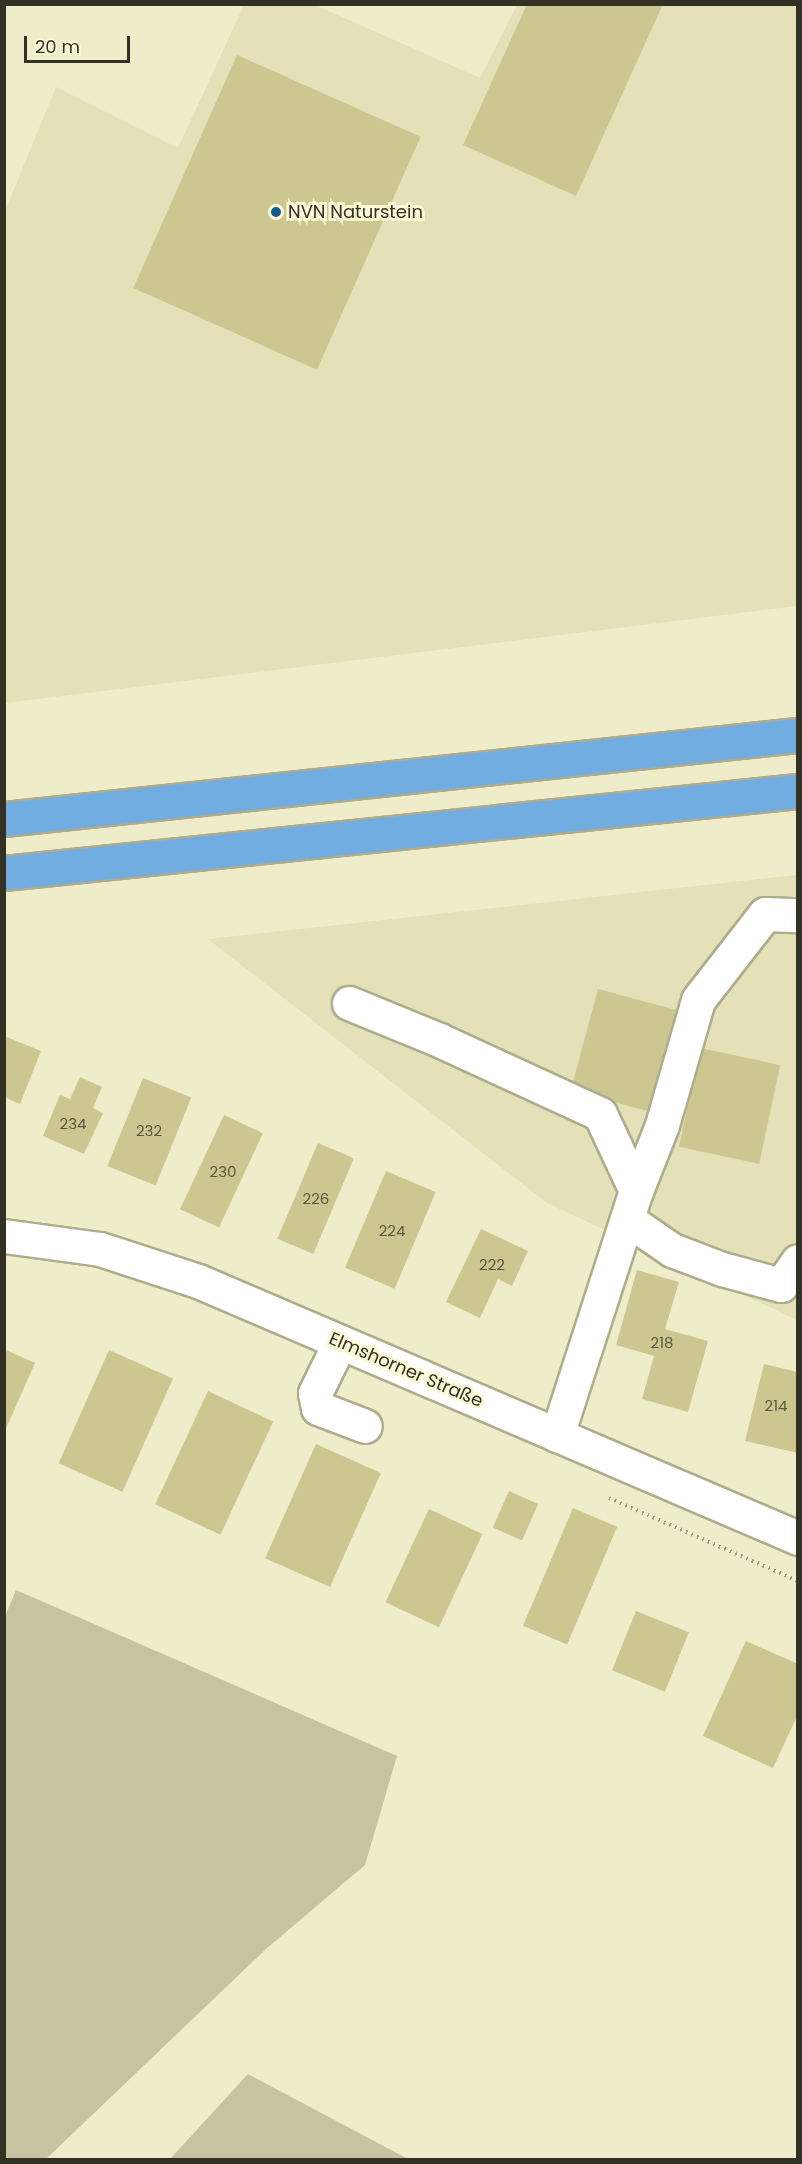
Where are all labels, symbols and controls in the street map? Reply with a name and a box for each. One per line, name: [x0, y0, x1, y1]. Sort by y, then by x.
scale bar: [27, 24, 134, 62]
text: 20 m: [35, 34, 80, 59]
place label: NVN Naturstein: [288, 201, 423, 223]
marker: NVN Naturstein: [269, 205, 283, 219]
house number: 234: [60, 1115, 86, 1133]
house number: 232: [136, 1122, 162, 1140]
house number: 230: [210, 1163, 236, 1181]
house number: 226: [303, 1190, 329, 1208]
house number: 224: [379, 1222, 405, 1240]
house number: 222: [479, 1256, 505, 1274]
street label: Elmshorner Straße: [326, 1328, 486, 1412]
house number: 218: [651, 1334, 673, 1352]
house number: 214: [765, 1397, 787, 1415]

